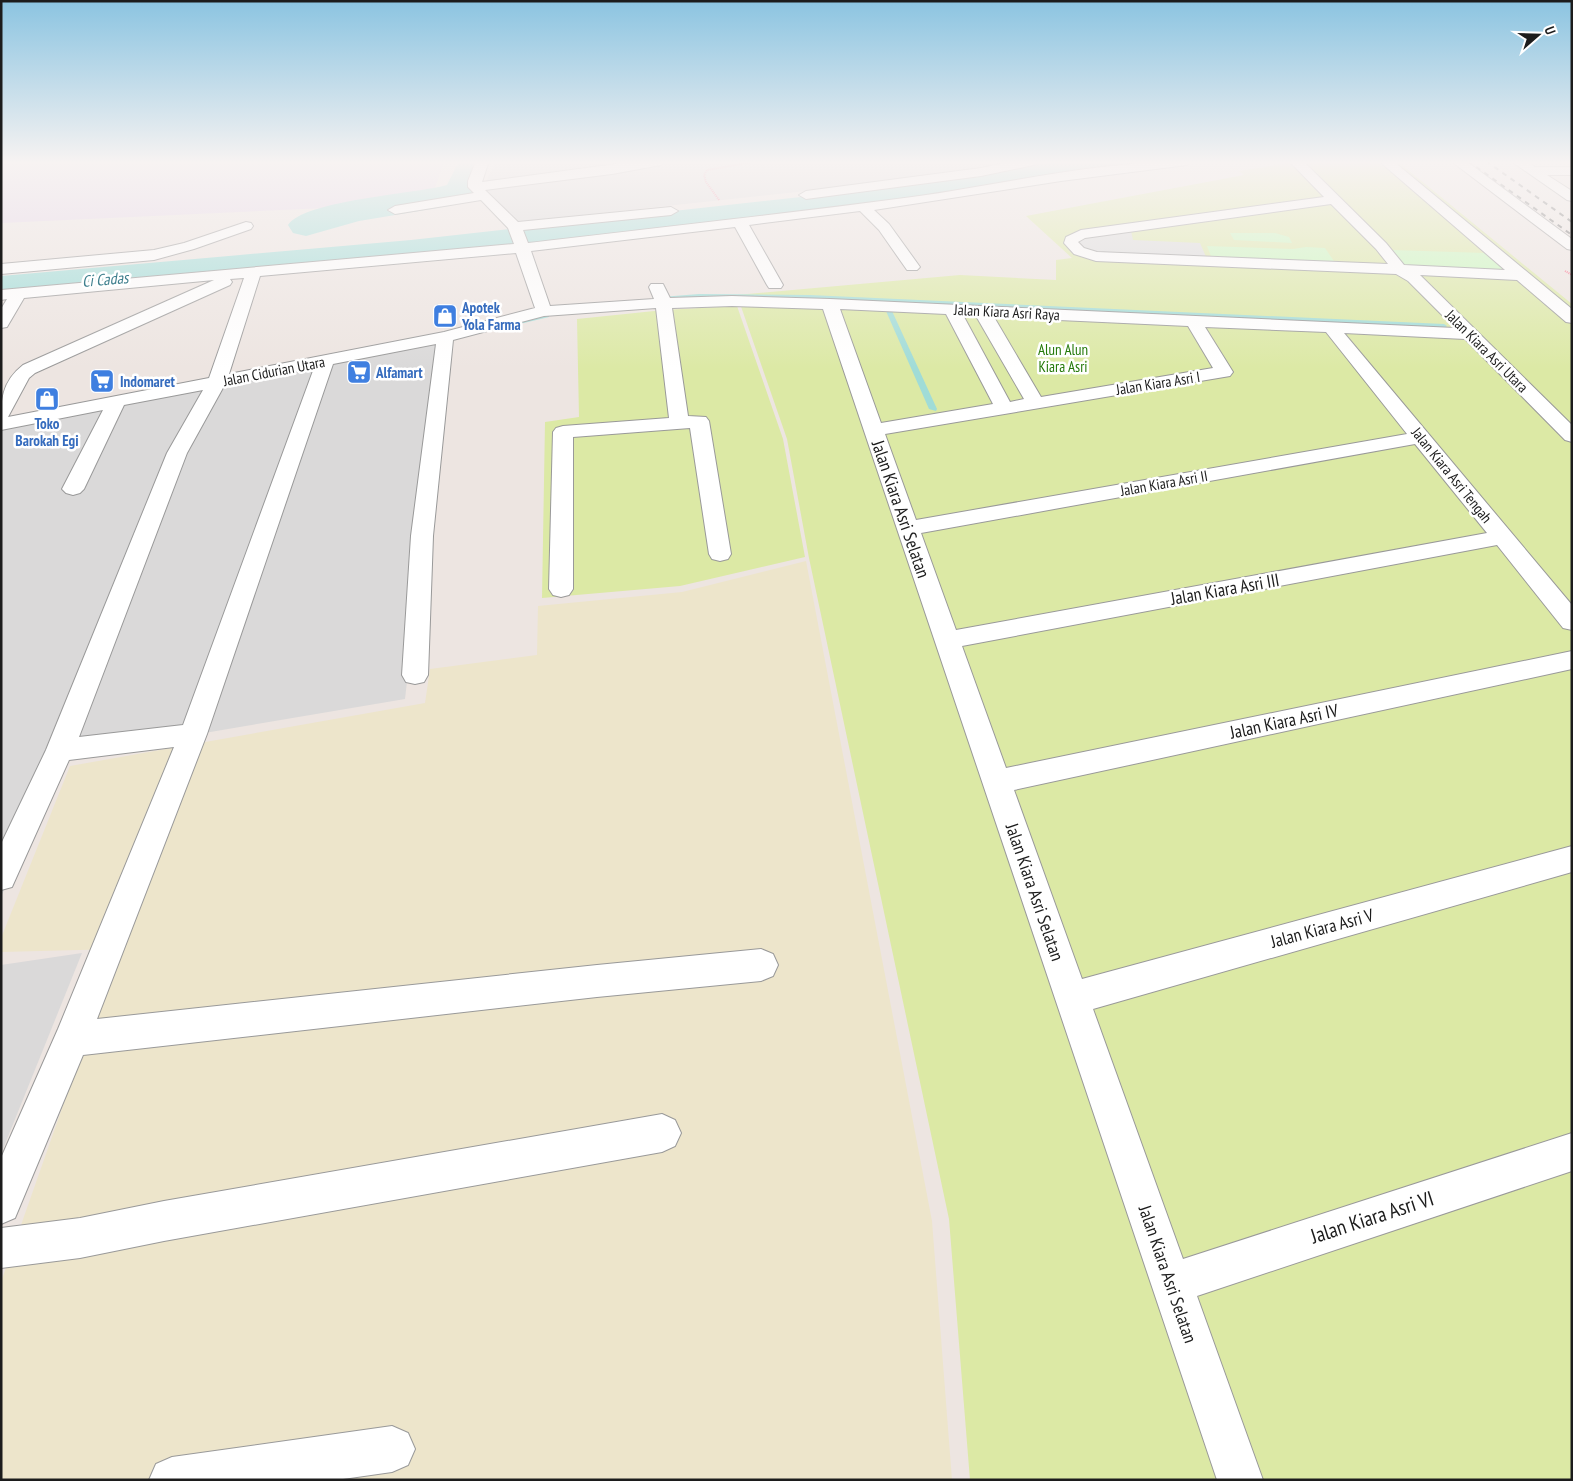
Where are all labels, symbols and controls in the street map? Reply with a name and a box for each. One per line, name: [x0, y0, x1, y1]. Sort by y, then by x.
north arrow: [1513, 10, 1563, 60]
text: U: [1541, 24, 1560, 37]
water label: Ci Cadas: [81, 267, 131, 291]
place label: Apotek Yola Farma: [461, 298, 521, 334]
street label: Jalan Kiara Asri Raya: [953, 300, 1060, 324]
shop icon: Apotek Yola Farma: [432, 303, 458, 329]
street label: Jalan Kiara Asri Utara: [1441, 305, 1532, 396]
park label: Alun Alun Kiara Asri: [1038, 340, 1088, 376]
street label: Jalan Cidurian Utara: [221, 352, 326, 390]
supermarket icon: Alfamart: [346, 359, 372, 385]
place label: Alfamart: [375, 363, 423, 382]
street label: Jalan Kiara Asri I: [1114, 367, 1201, 399]
supermarket icon: Indomaret: [89, 368, 115, 394]
place label: Indomaret: [120, 372, 176, 391]
shop icon: Toko Barokah Egi: [34, 386, 60, 412]
place label: Toko Barokah Egi: [15, 414, 79, 450]
street label: Jalan Kiara Asri Tengah: [1407, 422, 1496, 527]
street label: Jalan Kiara Asri Selatan: [866, 436, 935, 581]
street label: Jalan Kiara Asri II: [1118, 466, 1209, 500]
street label: Jalan Kiara Asri III: [1168, 568, 1281, 610]
street label: Jalan Kiara Asri IV: [1227, 698, 1341, 744]
street label: Jalan Kiara Asri Selatan: [1000, 819, 1069, 964]
street label: Jalan Kiara Asri V: [1267, 903, 1376, 953]
street label: Jalan Kiara Asri VI: [1306, 1184, 1437, 1250]
street label: Jalan Kiara Asri Selatan: [1133, 1201, 1202, 1346]

